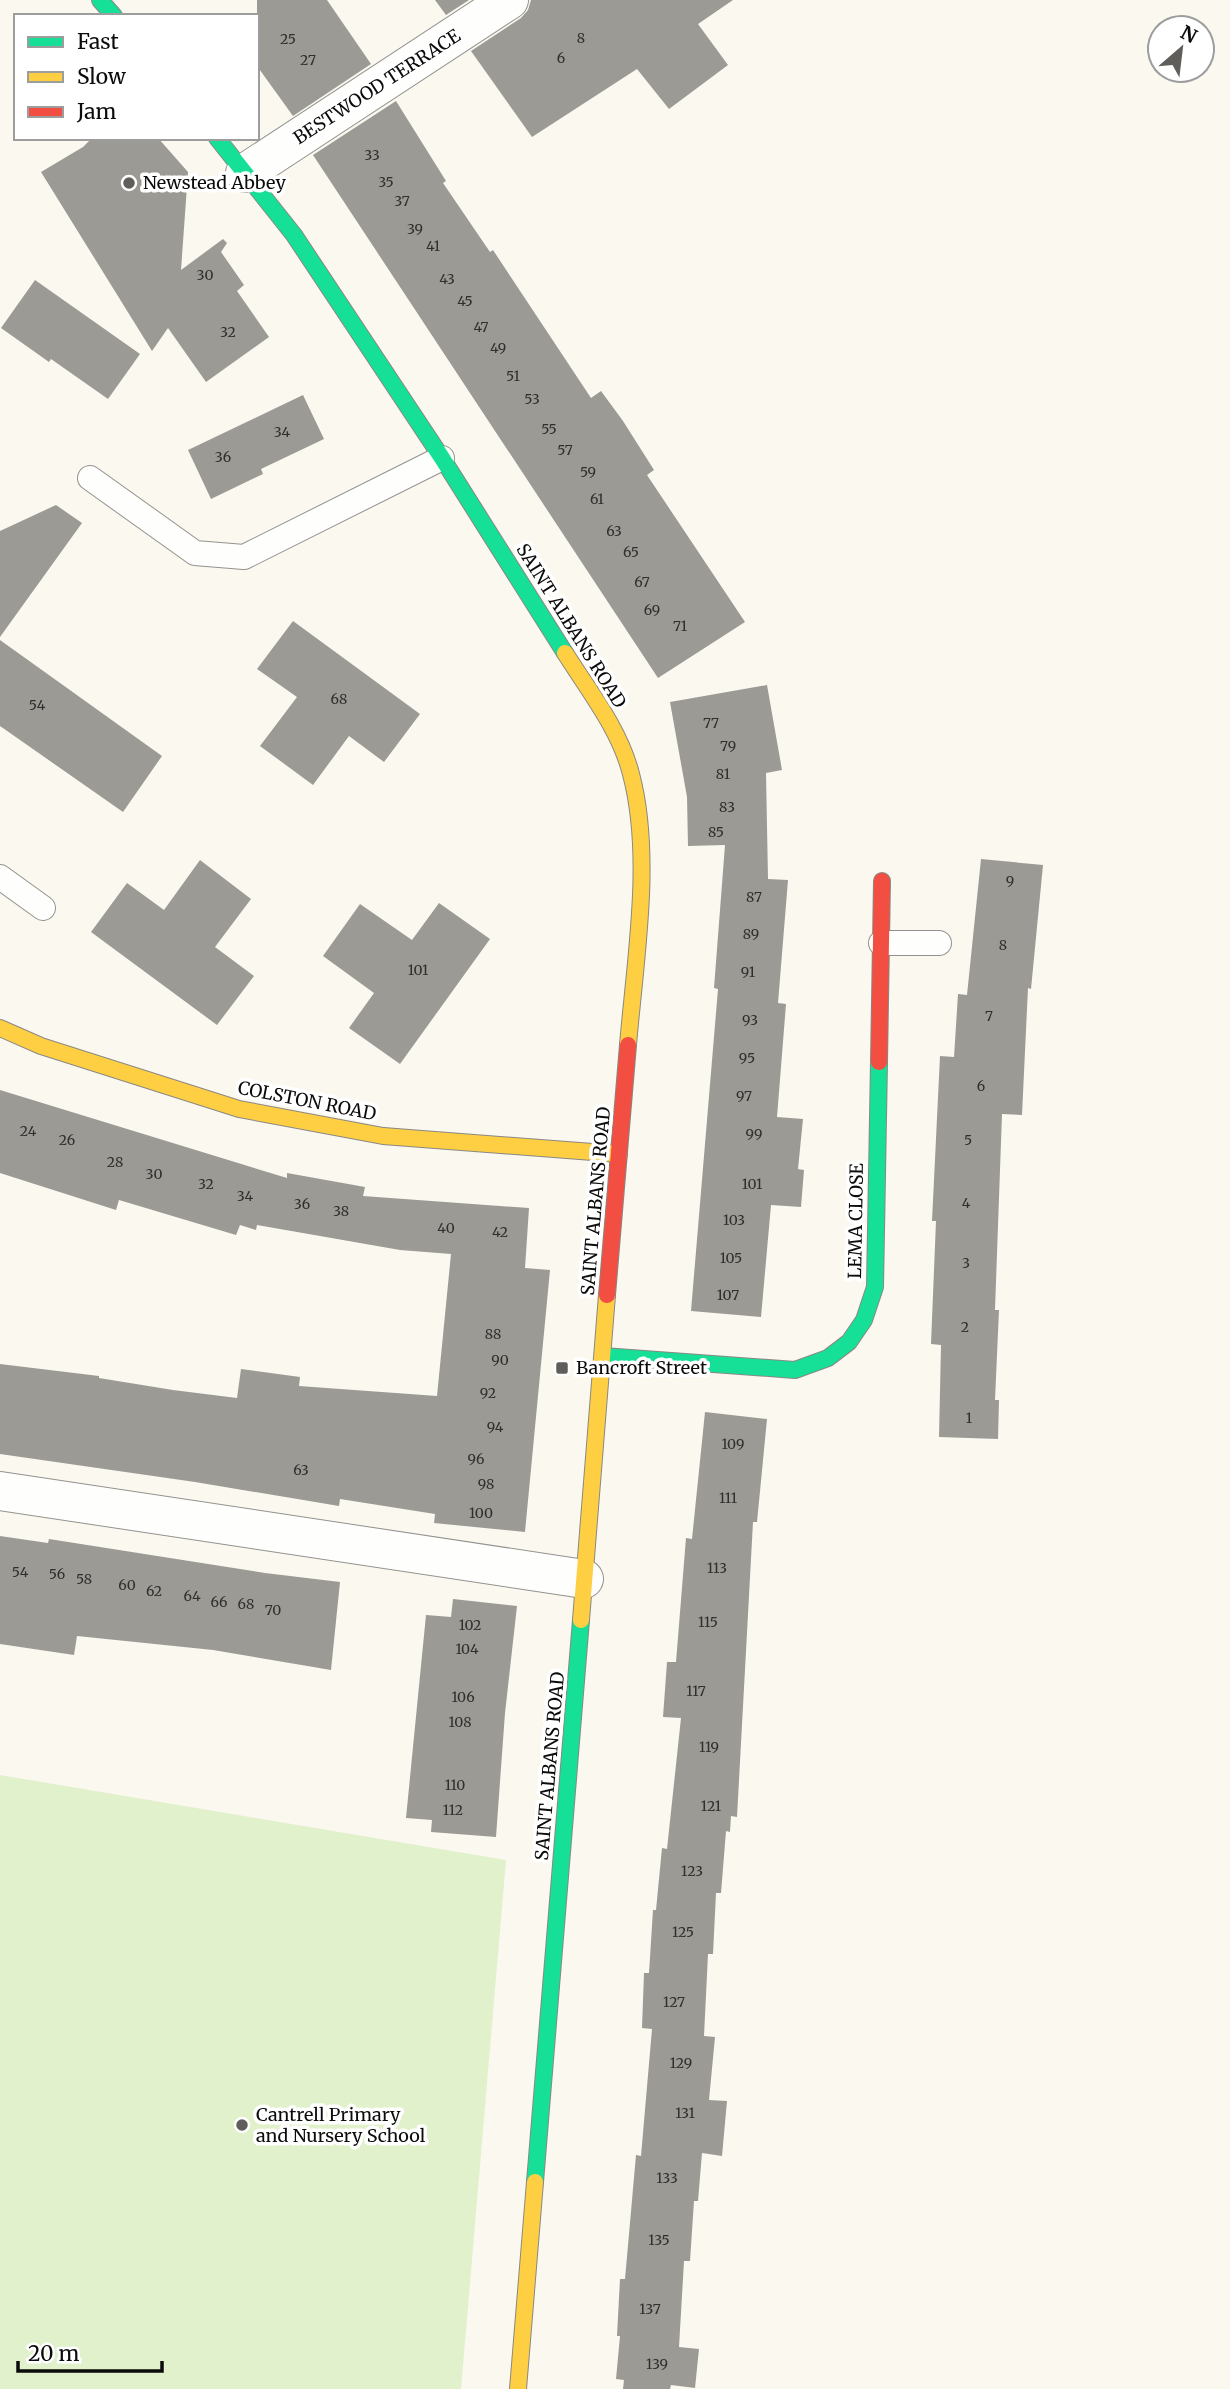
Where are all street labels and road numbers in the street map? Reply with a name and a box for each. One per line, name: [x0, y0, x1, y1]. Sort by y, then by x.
street label: BESTWOOD TERRACE: [289, 24, 465, 149]
street label: SAINT ALBANS ROAD: [511, 539, 631, 712]
street label: COLSTON ROAD: [236, 1076, 378, 1125]
street label: SAINT ALBANS ROAD: [576, 1106, 615, 1296]
street label: LEMA CLOSE: [843, 1162, 868, 1279]
street label: SAINT ALBANS ROAD: [530, 1671, 569, 1861]

